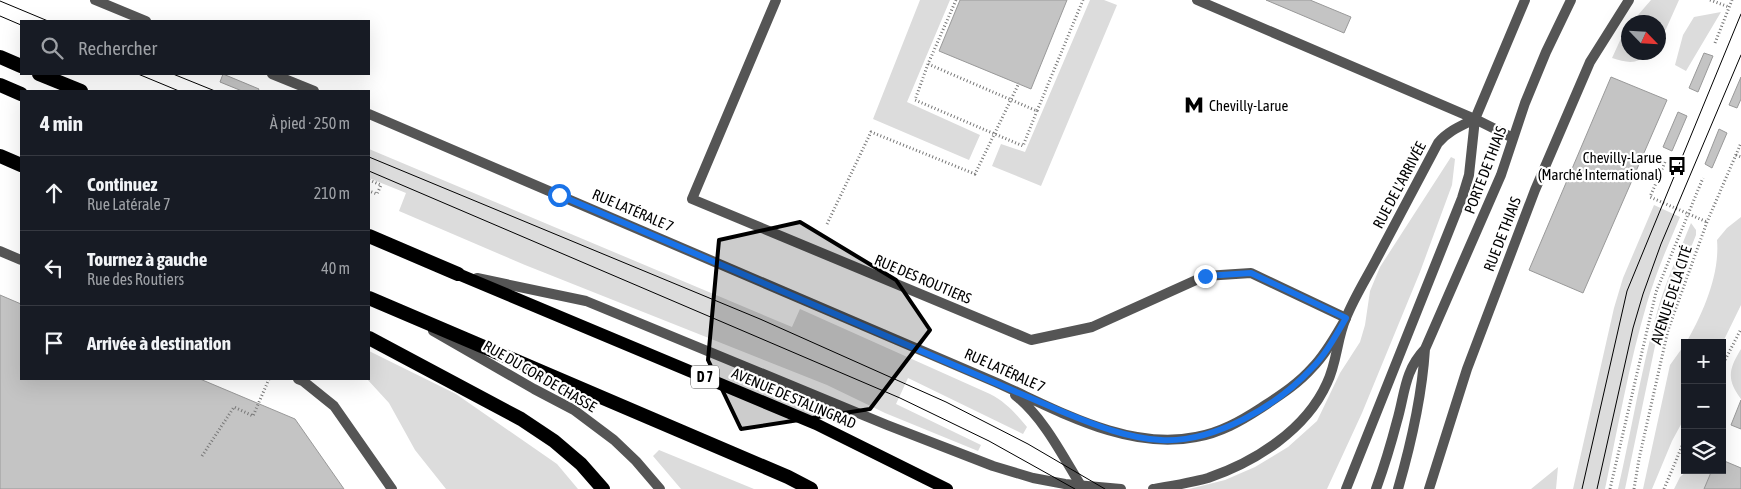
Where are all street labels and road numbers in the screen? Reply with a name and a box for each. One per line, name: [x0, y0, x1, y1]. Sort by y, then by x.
street label: PORTE DE THIAIS: [1461, 124, 1509, 216]
street label: RUE DE L'ARRIVÉE: [1369, 138, 1429, 231]
street label: RUE LATÉRALE 7: [590, 185, 676, 235]
street label: RUE DE THIAIS: [1480, 194, 1524, 274]
street label: AVENUE DE LA CITÉ: [1647, 243, 1695, 346]
street label: RUE DES ROUTIERS: [872, 251, 974, 307]
street label: RUE DU COR DE CHASSE: [481, 337, 600, 416]
street label: RUE LATÉRALE 7: [962, 345, 1048, 395]
street label: AVENUE DE STALINGRAD: [729, 364, 859, 432]
road number: D 7: [691, 366, 719, 388]

